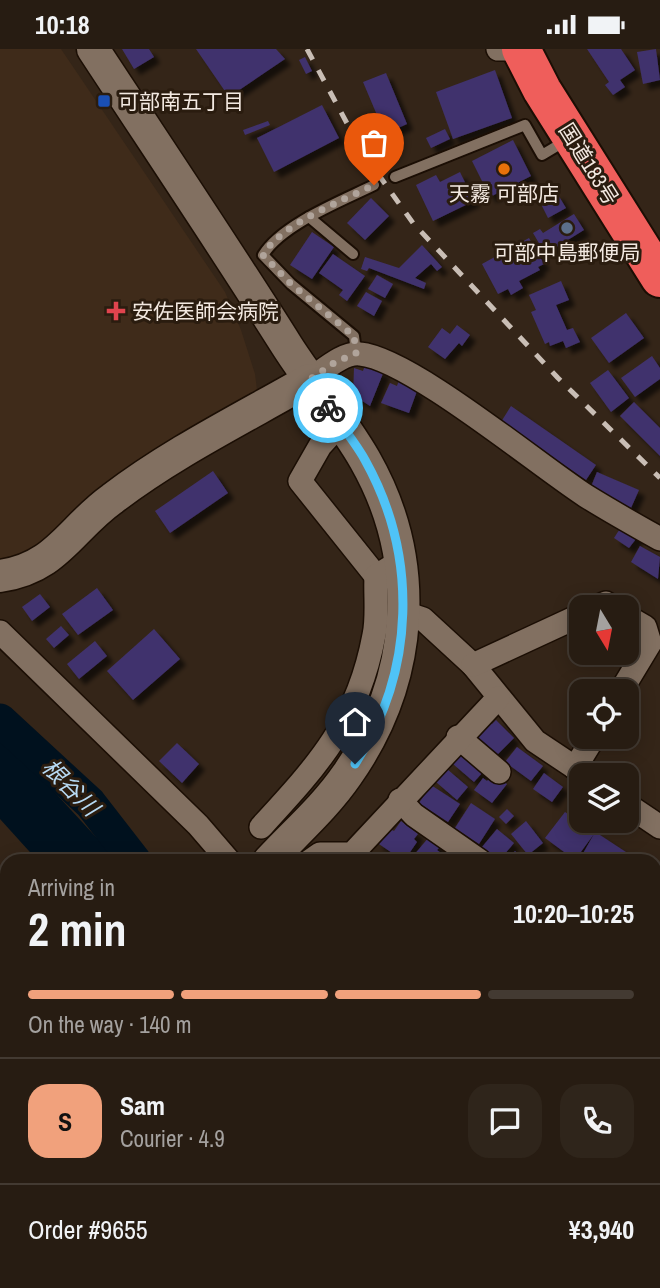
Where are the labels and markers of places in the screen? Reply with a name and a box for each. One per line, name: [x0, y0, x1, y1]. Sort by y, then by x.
place label: 可部南五丁目: [118, 87, 244, 116]
marker: 可部南五丁目: [96, 93, 112, 109]
pin: [344, 113, 404, 185]
marker: 天霧 可部店: [496, 161, 512, 177]
place label: 天霧 可部店: [449, 179, 559, 208]
marker: 可部中島郵便局: [559, 220, 575, 236]
place label: 可部中島郵便局: [494, 238, 641, 267]
place label: 安佐医師会病院: [132, 297, 279, 326]
marker: 安佐医師会病院: [106, 301, 126, 321]
pin: [325, 692, 385, 764]

